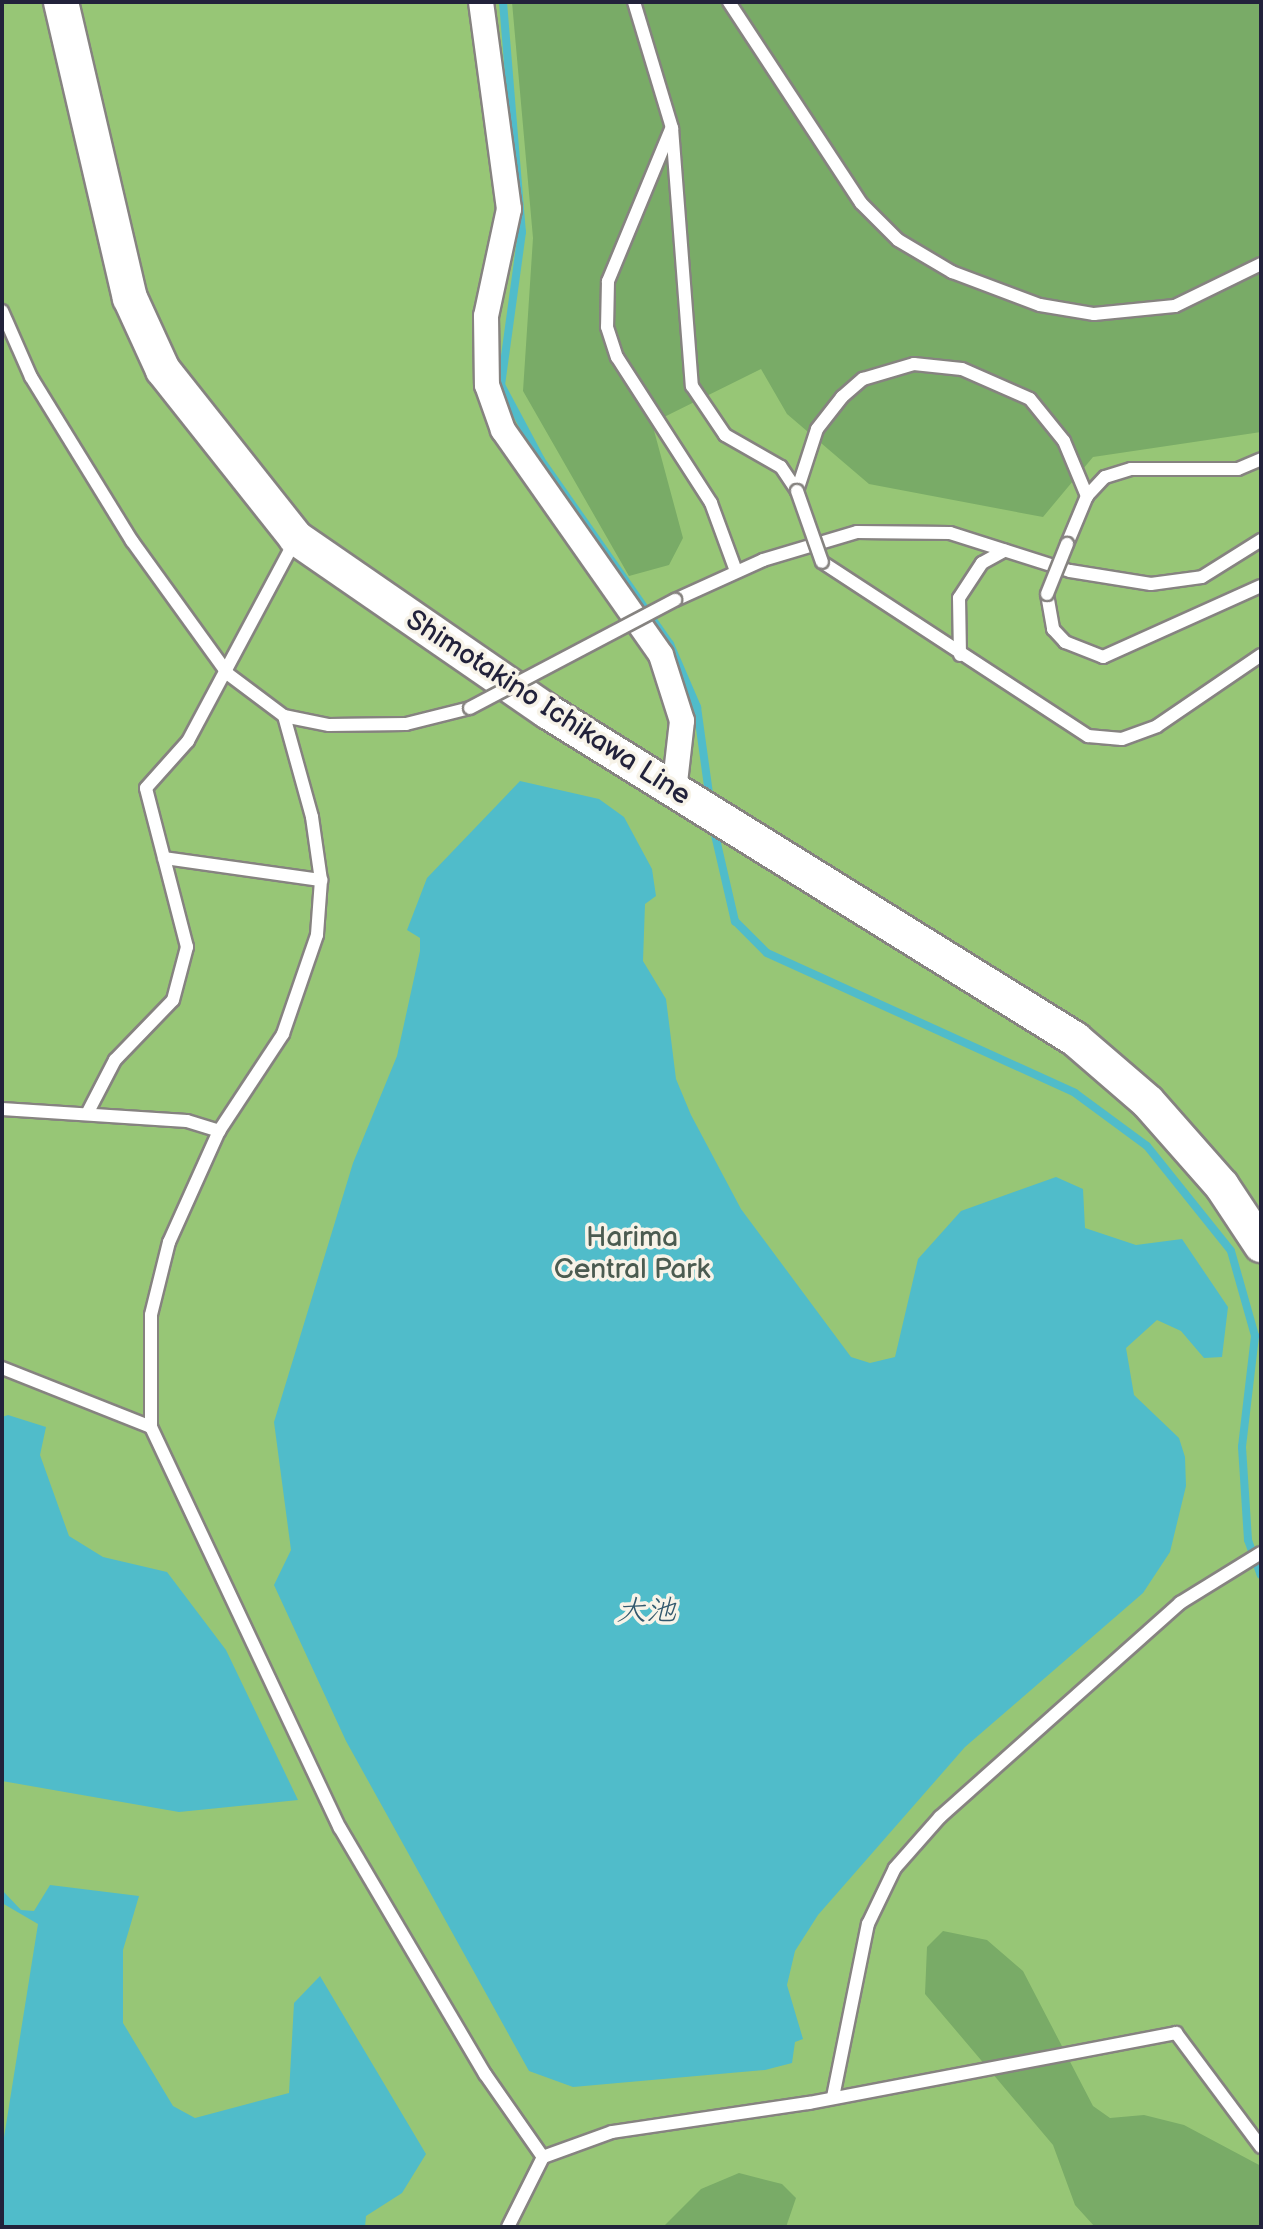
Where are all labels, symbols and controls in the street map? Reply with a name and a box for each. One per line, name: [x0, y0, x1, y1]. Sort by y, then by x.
street label: Shimotakino Ichikawa Line: [399, 603, 697, 813]
park label: Harima Central Park: [554, 1221, 710, 1287]
water label: 大池: [616, 1593, 676, 1629]

